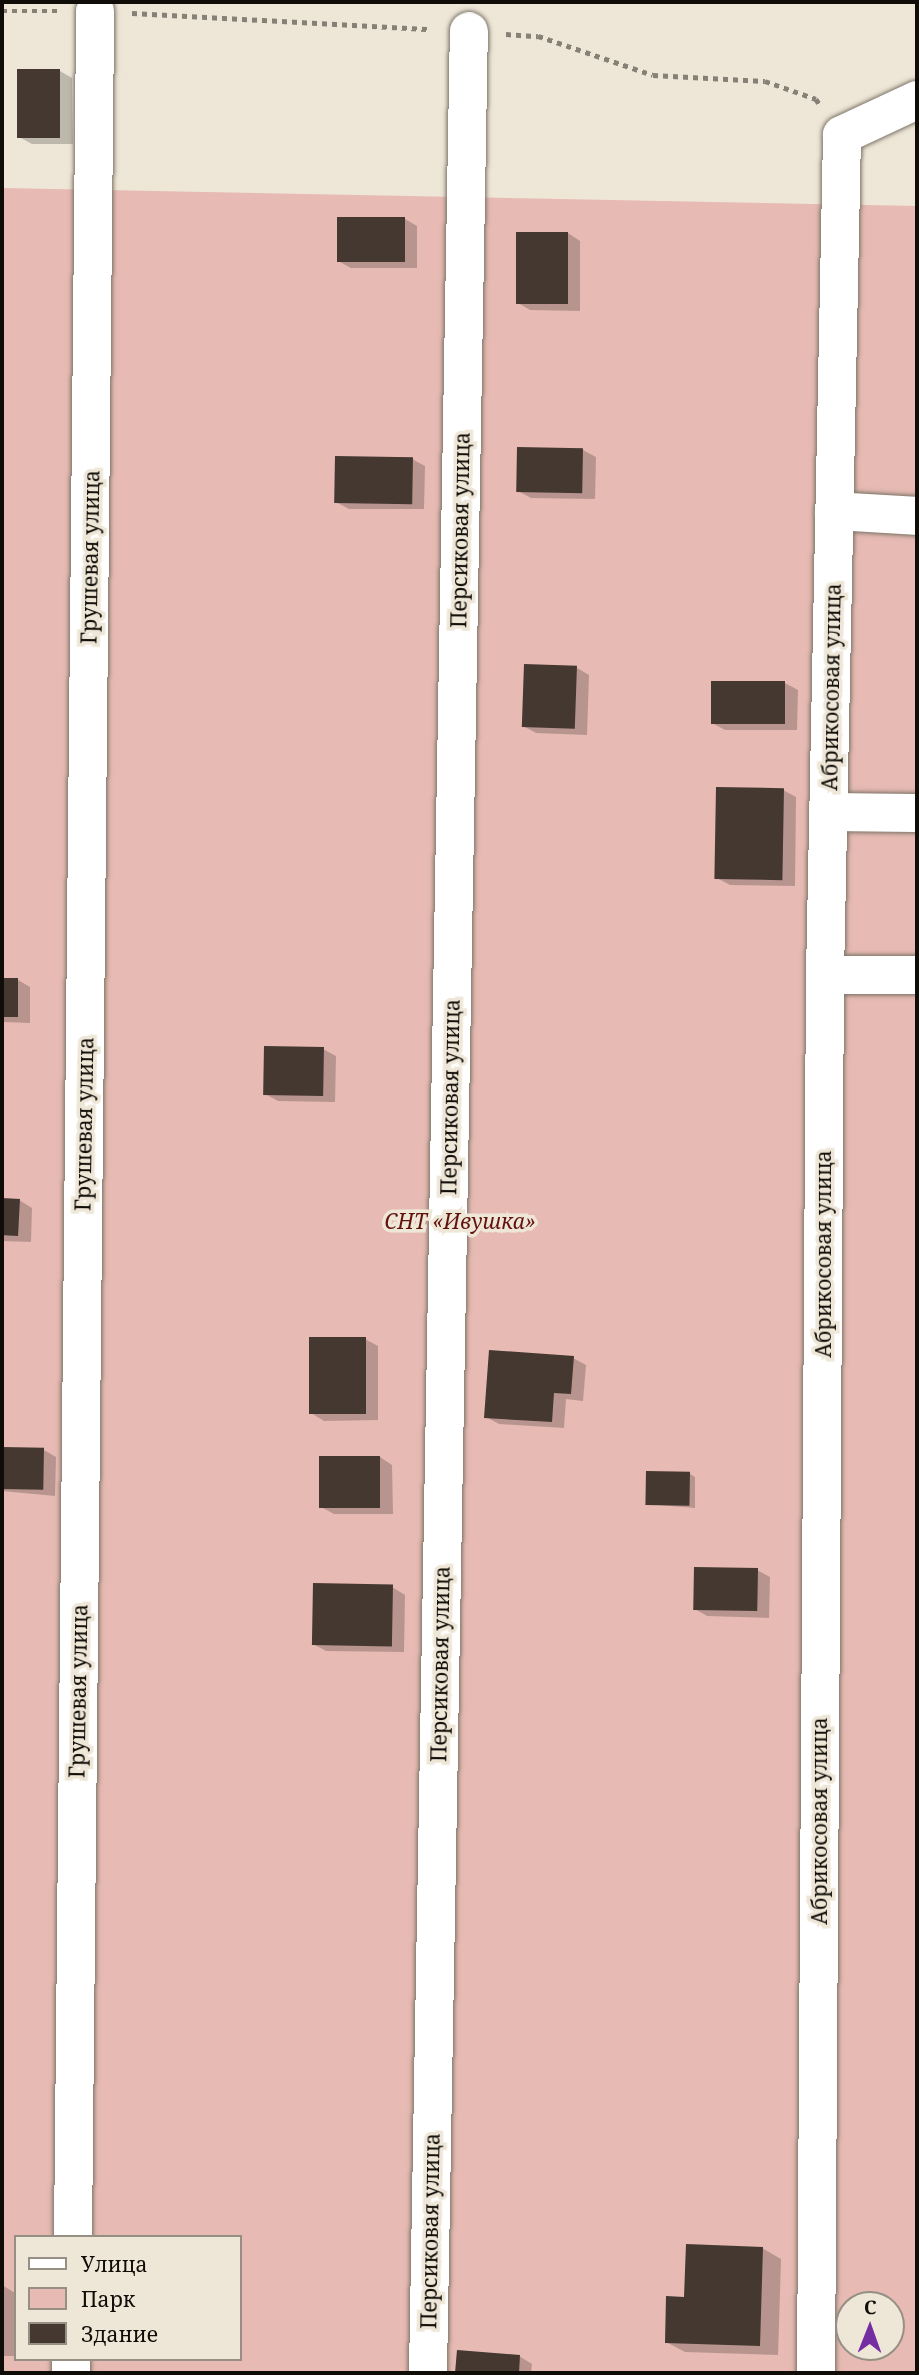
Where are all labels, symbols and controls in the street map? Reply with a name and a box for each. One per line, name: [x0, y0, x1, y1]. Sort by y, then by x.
street label: Персиковая улица: [446, 432, 474, 628]
street label: Грушевая улица: [76, 470, 104, 644]
street label: Абрикосовая улица: [817, 583, 845, 791]
street label: Персиковая улица: [436, 999, 464, 1195]
street label: Грушевая улица: [70, 1037, 98, 1211]
street label: Абрикосовая улица: [810, 1150, 836, 1358]
park label: СНТ «Ивушка»: [384, 1208, 536, 1234]
street label: Персиковая улица: [426, 1566, 454, 1762]
street label: Грушевая улица: [64, 1604, 92, 1778]
street label: Абрикосовая улица: [806, 1717, 832, 1925]
street label: Персиковая улица: [416, 2133, 444, 2329]
legend: [14, 2235, 242, 2361]
text: Улица: [81, 2250, 148, 2278]
text: Парк: [81, 2285, 135, 2313]
north arrow: [835, 2291, 905, 2361]
text: С: [864, 2294, 877, 2320]
text: Здание: [81, 2320, 158, 2348]

